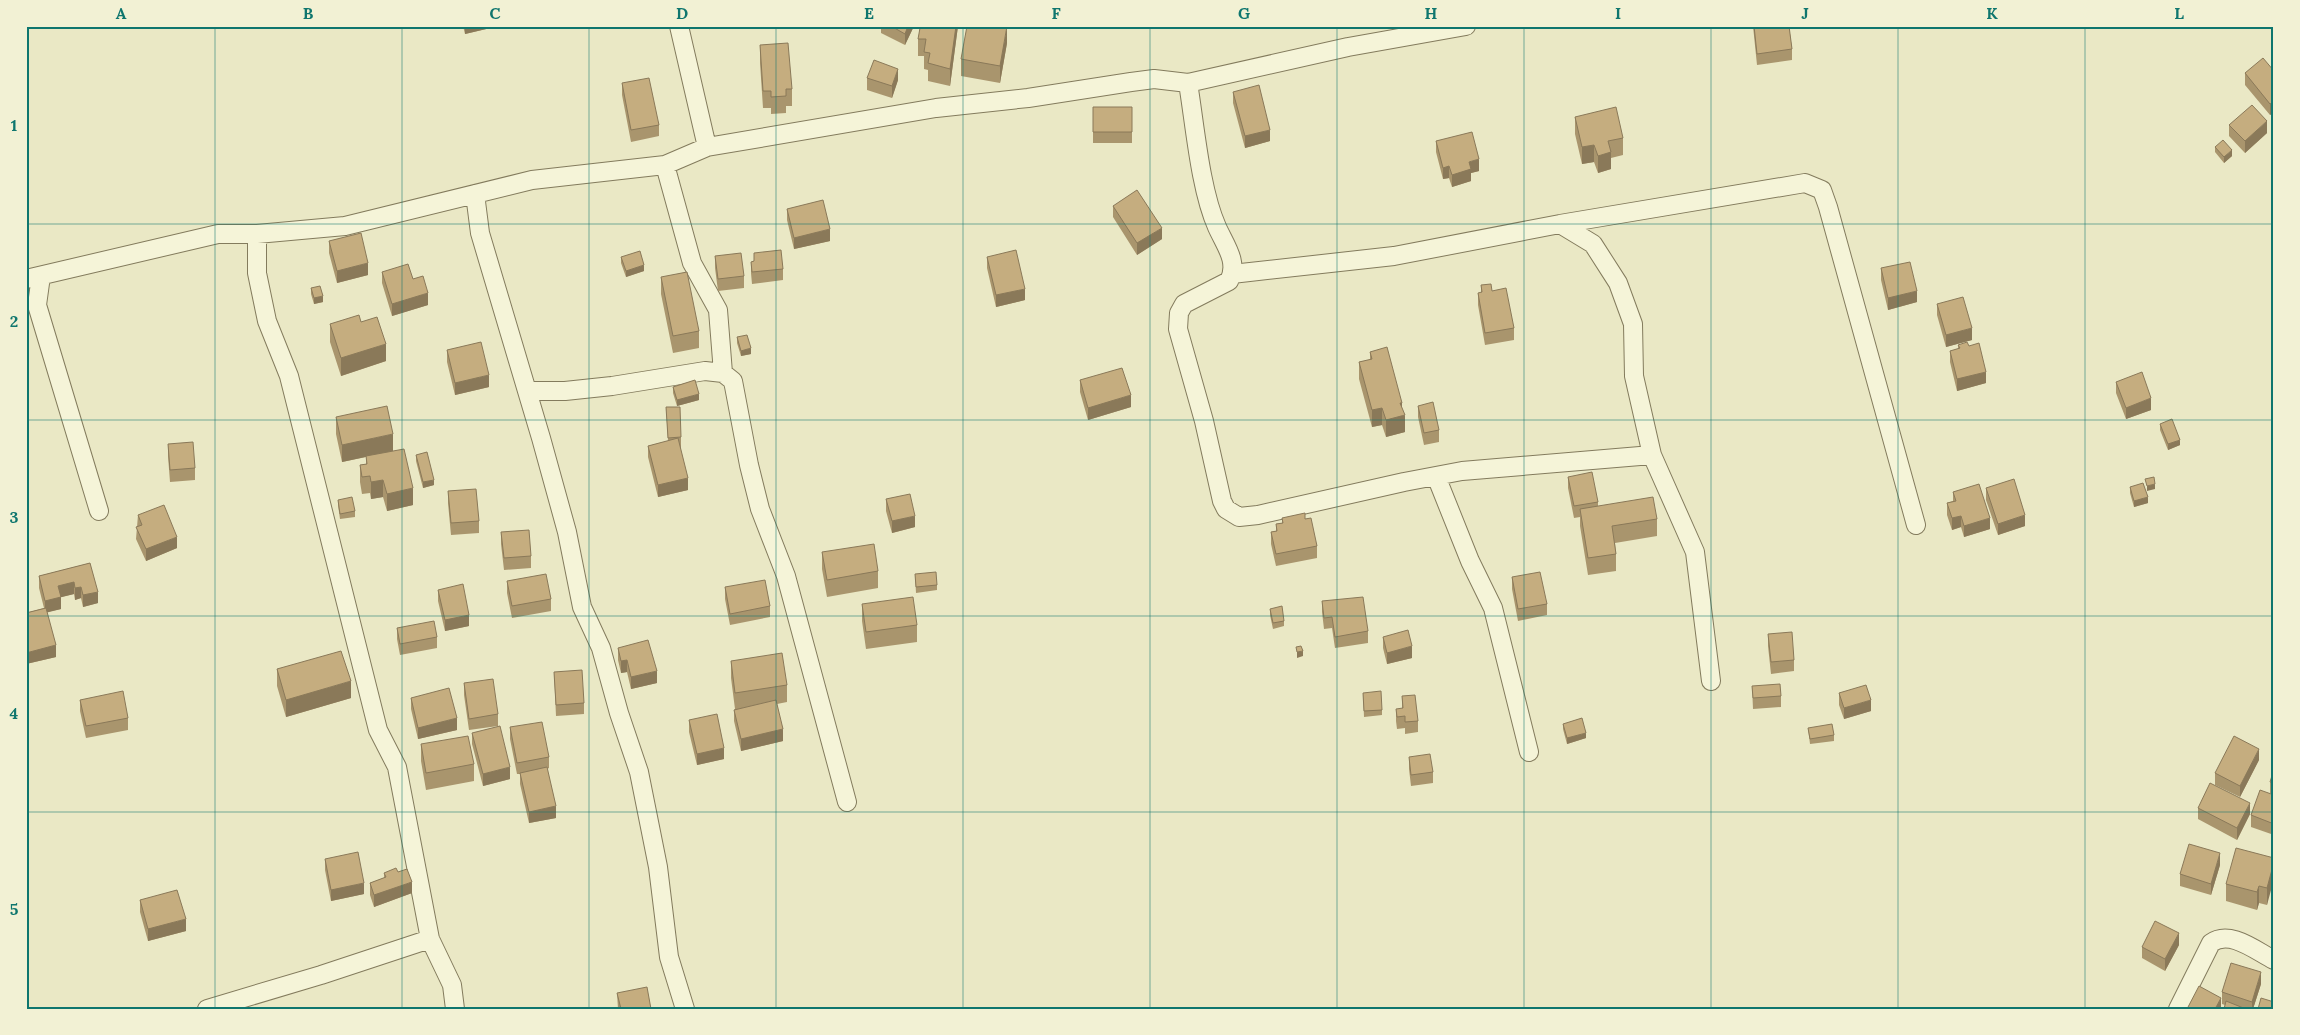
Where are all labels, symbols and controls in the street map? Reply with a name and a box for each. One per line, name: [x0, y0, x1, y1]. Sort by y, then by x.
text: A: [116, 3, 127, 23]
text: B: [303, 3, 314, 23]
text: C: [489, 3, 501, 23]
text: D: [676, 3, 688, 23]
text: E: [864, 3, 874, 23]
text: F: [1051, 3, 1061, 23]
text: G: [1238, 3, 1250, 23]
text: H: [1425, 3, 1438, 23]
text: I: [1615, 3, 1621, 23]
text: J: [1801, 3, 1809, 23]
text: K: [1986, 3, 1998, 23]
text: L: [2174, 3, 2184, 23]
text: 1: [11, 115, 17, 135]
text: 2: [10, 311, 18, 331]
text: 3: [10, 507, 19, 527]
text: 4: [10, 703, 19, 723]
text: 5: [10, 899, 19, 919]

